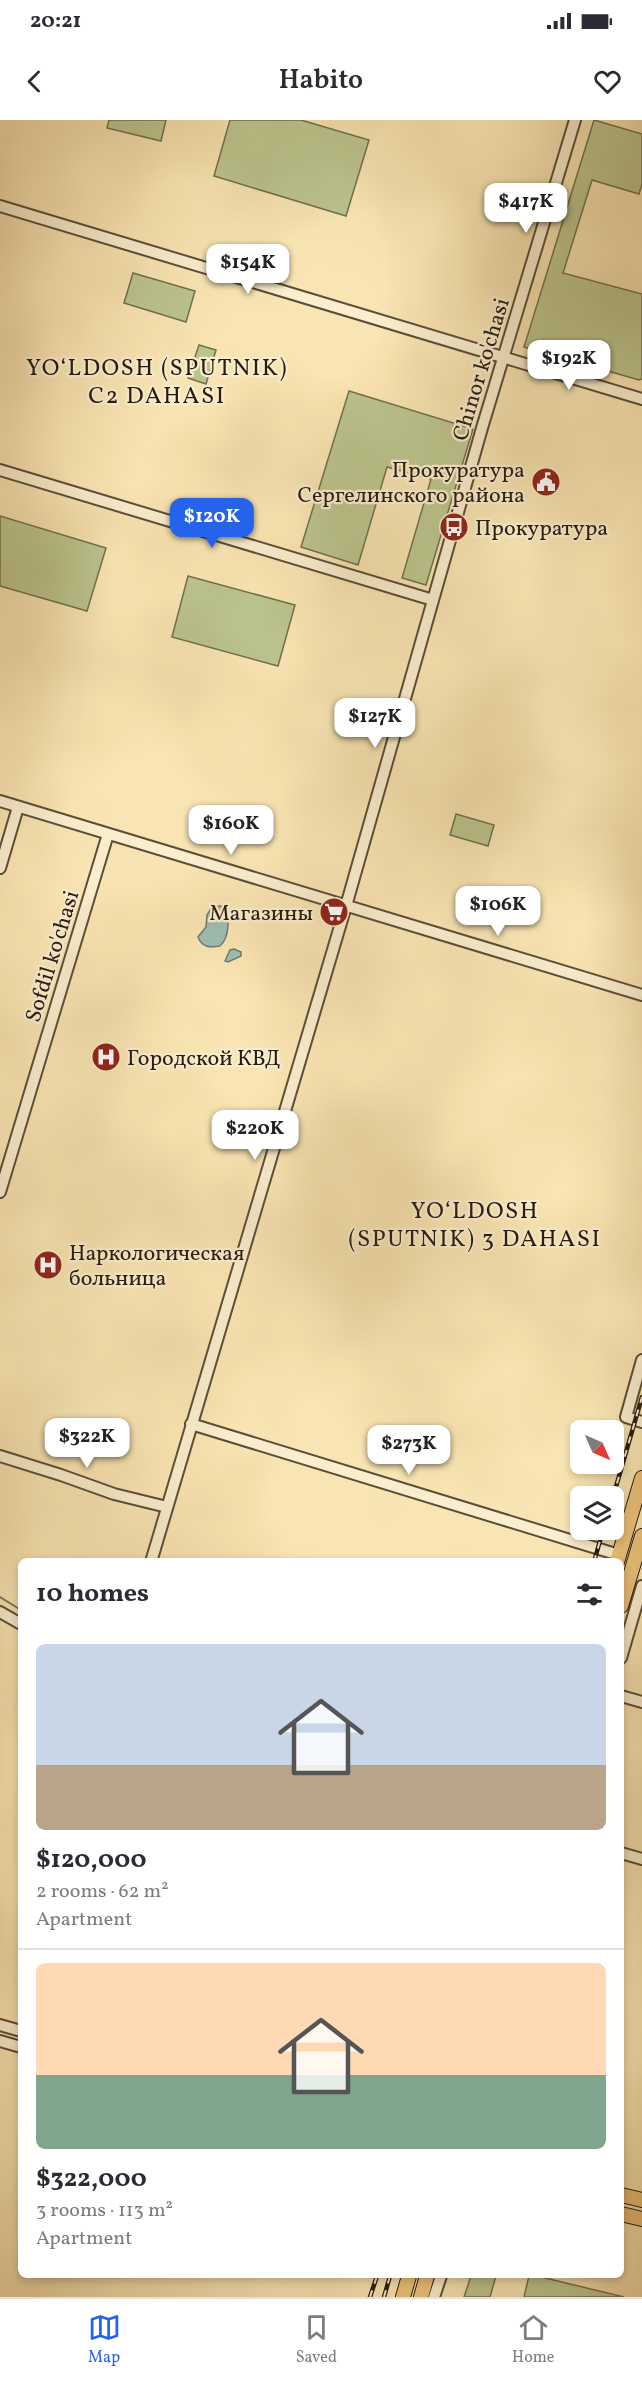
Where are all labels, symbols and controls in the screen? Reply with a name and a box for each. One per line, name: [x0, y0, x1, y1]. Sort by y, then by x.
text: 20:21: [30, 6, 81, 37]
text: Habito: [279, 62, 363, 100]
icon: back: [18, 65, 51, 98]
icon: heart: [591, 65, 624, 98]
pin: $417K: [484, 183, 568, 234]
text: $417K: [498, 188, 554, 216]
pin: $154K: [206, 244, 290, 295]
text: $154K: [220, 249, 276, 277]
street label: Chinor ko'chasi: [446, 295, 519, 445]
pin: $192K: [527, 340, 611, 391]
text: $192K: [541, 345, 597, 373]
district label: YO‘LDOSH (SPUTNIK) C2 DAHASI: [26, 352, 288, 414]
place label: Прокуратура Сергелинского района: [298, 456, 525, 512]
public building icon: Прокуратура Сергелинского района: [530, 466, 562, 498]
pin: $120K: [170, 498, 254, 549]
text: $120K: [184, 503, 240, 531]
bus stop icon: Прокуратура: [438, 511, 470, 543]
place label: Прокуратура: [475, 514, 608, 545]
pin: $127K: [333, 698, 417, 749]
text: $127K: [348, 703, 402, 731]
pin: $160K: [189, 805, 273, 856]
text: $160K: [203, 810, 259, 838]
pin: $106K: [456, 886, 540, 937]
street label: Sofdil ko'chasi: [19, 887, 88, 1027]
text: $106K: [469, 891, 527, 919]
supermarket icon: Магазины: [318, 896, 350, 928]
place label: Магазины: [209, 899, 313, 930]
hospital icon: Городской КВД: [90, 1041, 122, 1073]
place label: Городской КВД: [127, 1044, 281, 1075]
pin: $220K: [213, 1110, 297, 1161]
text: $220K: [226, 1115, 284, 1143]
district label: YO‘LDOSH (SPUTNIK) 3 DAHASI: [349, 1195, 601, 1257]
place label: Наркологическая больница: [69, 1239, 245, 1295]
hospital icon: Наркологическая больница: [32, 1249, 64, 1281]
pin: $322K: [45, 1418, 129, 1469]
north arrow: [570, 1420, 624, 1474]
map controls: [570, 1420, 624, 1540]
text: $322K: [59, 1423, 115, 1451]
pin: $273K: [367, 1425, 451, 1476]
text: $273K: [381, 1430, 437, 1458]
button: layers: [570, 1486, 624, 1540]
text: 10 homes: [36, 1576, 149, 1612]
icon: filters: [573, 1578, 606, 1611]
icon: home: [267, 1683, 375, 1791]
text: $120,000: [36, 1842, 146, 1878]
text: 2 rooms · 62 m²: [36, 1878, 169, 1906]
text: Apartment: [36, 1906, 132, 1934]
icon: home: [267, 2002, 375, 2110]
text: $322,000: [36, 2161, 147, 2197]
text: 3 rooms · 113 m²: [36, 2197, 173, 2225]
text: Apartment: [36, 2225, 132, 2253]
tab: Map: [88, 2311, 121, 2369]
tab: Saved: [296, 2311, 337, 2369]
tab: Home: [512, 2311, 554, 2369]

